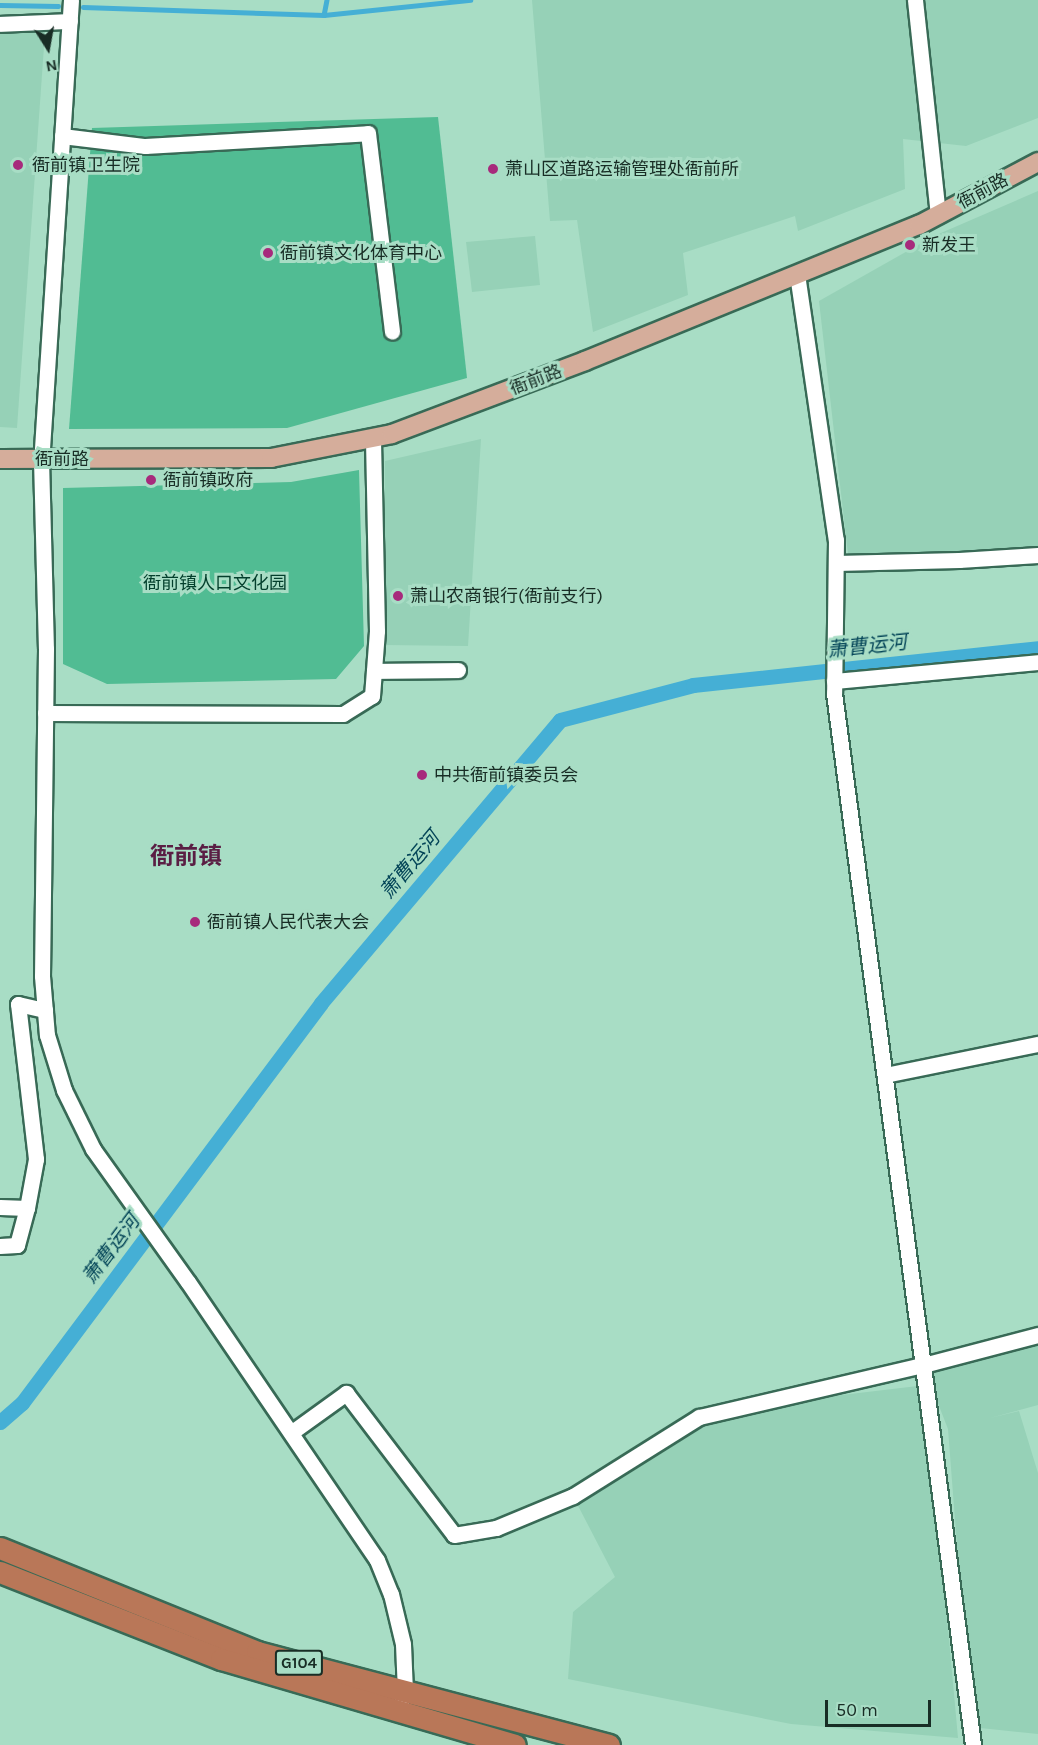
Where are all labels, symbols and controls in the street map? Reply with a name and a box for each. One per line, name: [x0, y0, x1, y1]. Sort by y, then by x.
north arrow: [18, 18, 78, 78]
text: N: [44, 56, 59, 77]
place label: 衙前镇卫生院: [32, 154, 140, 176]
marker: 衙前镇卫生院: [9, 156, 27, 174]
place label: 萧山区道路运输管理处衙前所: [505, 158, 739, 180]
marker: 萧山区道路运输管理处衙前所: [486, 162, 500, 176]
street label: 衙前路: [954, 169, 1012, 213]
place label: 新发王: [922, 234, 976, 256]
marker: 新发王: [903, 238, 917, 252]
place label: 衙前镇文化体育中心: [280, 242, 442, 264]
marker: 衙前镇文化体育中心: [261, 246, 275, 260]
street label: 衙前路: [507, 360, 565, 400]
street label: 衙前路: [35, 448, 89, 470]
place label: 衙前镇政府: [163, 469, 253, 491]
marker: 衙前镇政府: [144, 473, 158, 487]
park label: 衙前镇人口文化园: [143, 572, 287, 594]
place label: 萧山农商银行(衙前支行): [410, 585, 603, 607]
marker: 萧山农商银行(衙前支行): [391, 589, 405, 603]
water label: 萧曹运河: [826, 630, 908, 662]
place label: 中共衙前镇委员会: [434, 764, 578, 786]
marker: 中共衙前镇委员会: [415, 768, 429, 782]
water label: 萧曹运河: [375, 827, 445, 903]
district label: 衙前镇: [150, 843, 222, 871]
place label: 衙前镇人民代表大会: [207, 911, 369, 933]
marker: 衙前镇人民代表大会: [188, 915, 202, 929]
water label: 萧曹运河: [77, 1210, 145, 1288]
road number: G104: [274, 1650, 324, 1676]
scale bar: [828, 1688, 934, 1726]
text: 50 m: [836, 1699, 878, 1721]

